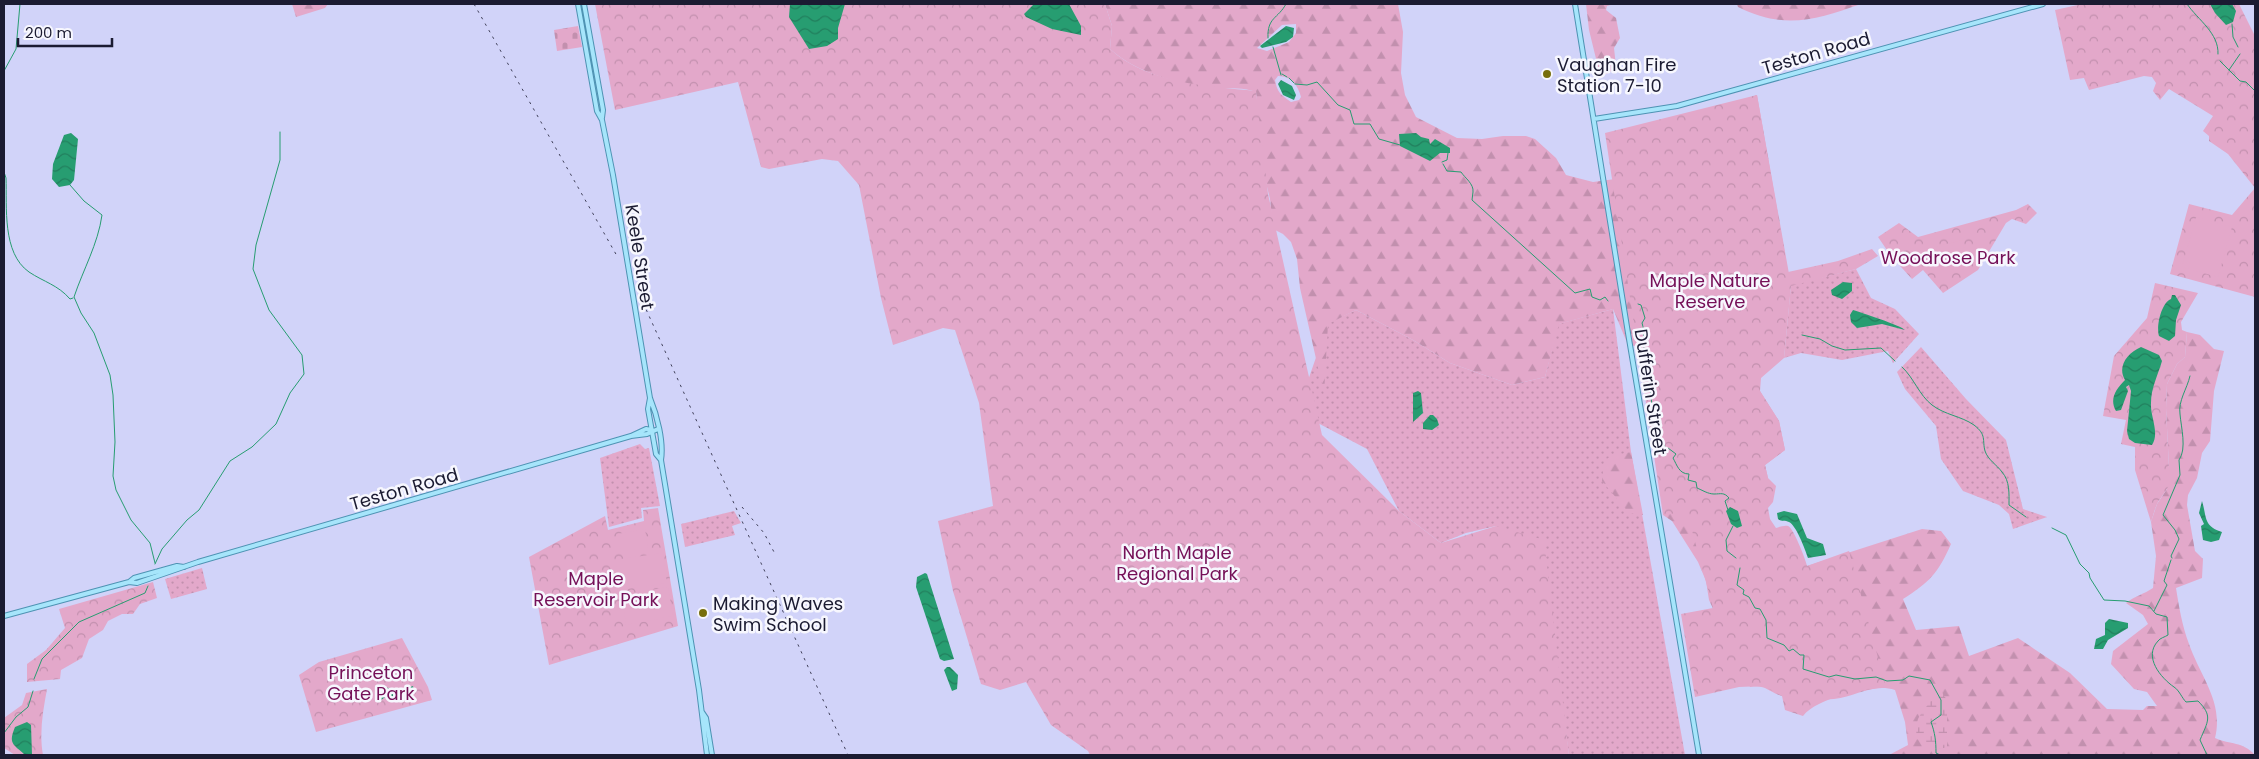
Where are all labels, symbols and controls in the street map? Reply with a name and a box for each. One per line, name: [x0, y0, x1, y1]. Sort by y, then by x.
scale bar: [18, 15, 111, 47]
text: 200 m: [25, 22, 72, 43]
street label: Teston Road: [1759, 26, 1873, 80]
place label: Vaughan Fire Station 7-10: [1557, 52, 1676, 98]
marker: Vaughan Fire Station 7-10: [1541, 68, 1553, 80]
street label: Keele Street: [619, 203, 661, 311]
park label: Woodrose Park: [1881, 245, 2016, 270]
park label: Maple Nature Reserve: [1650, 268, 1771, 314]
street label: Dufferin Street: [1629, 327, 1673, 457]
street label: Teston Road: [347, 462, 461, 516]
park label: North Maple Regional Park: [1116, 540, 1239, 586]
park label: Maple Reservoir Park: [533, 566, 659, 612]
place label: Making Waves Swim School: [713, 591, 843, 637]
marker: Making Waves Swim School: [697, 607, 709, 619]
park label: Princeton Gate Park: [327, 660, 415, 706]

